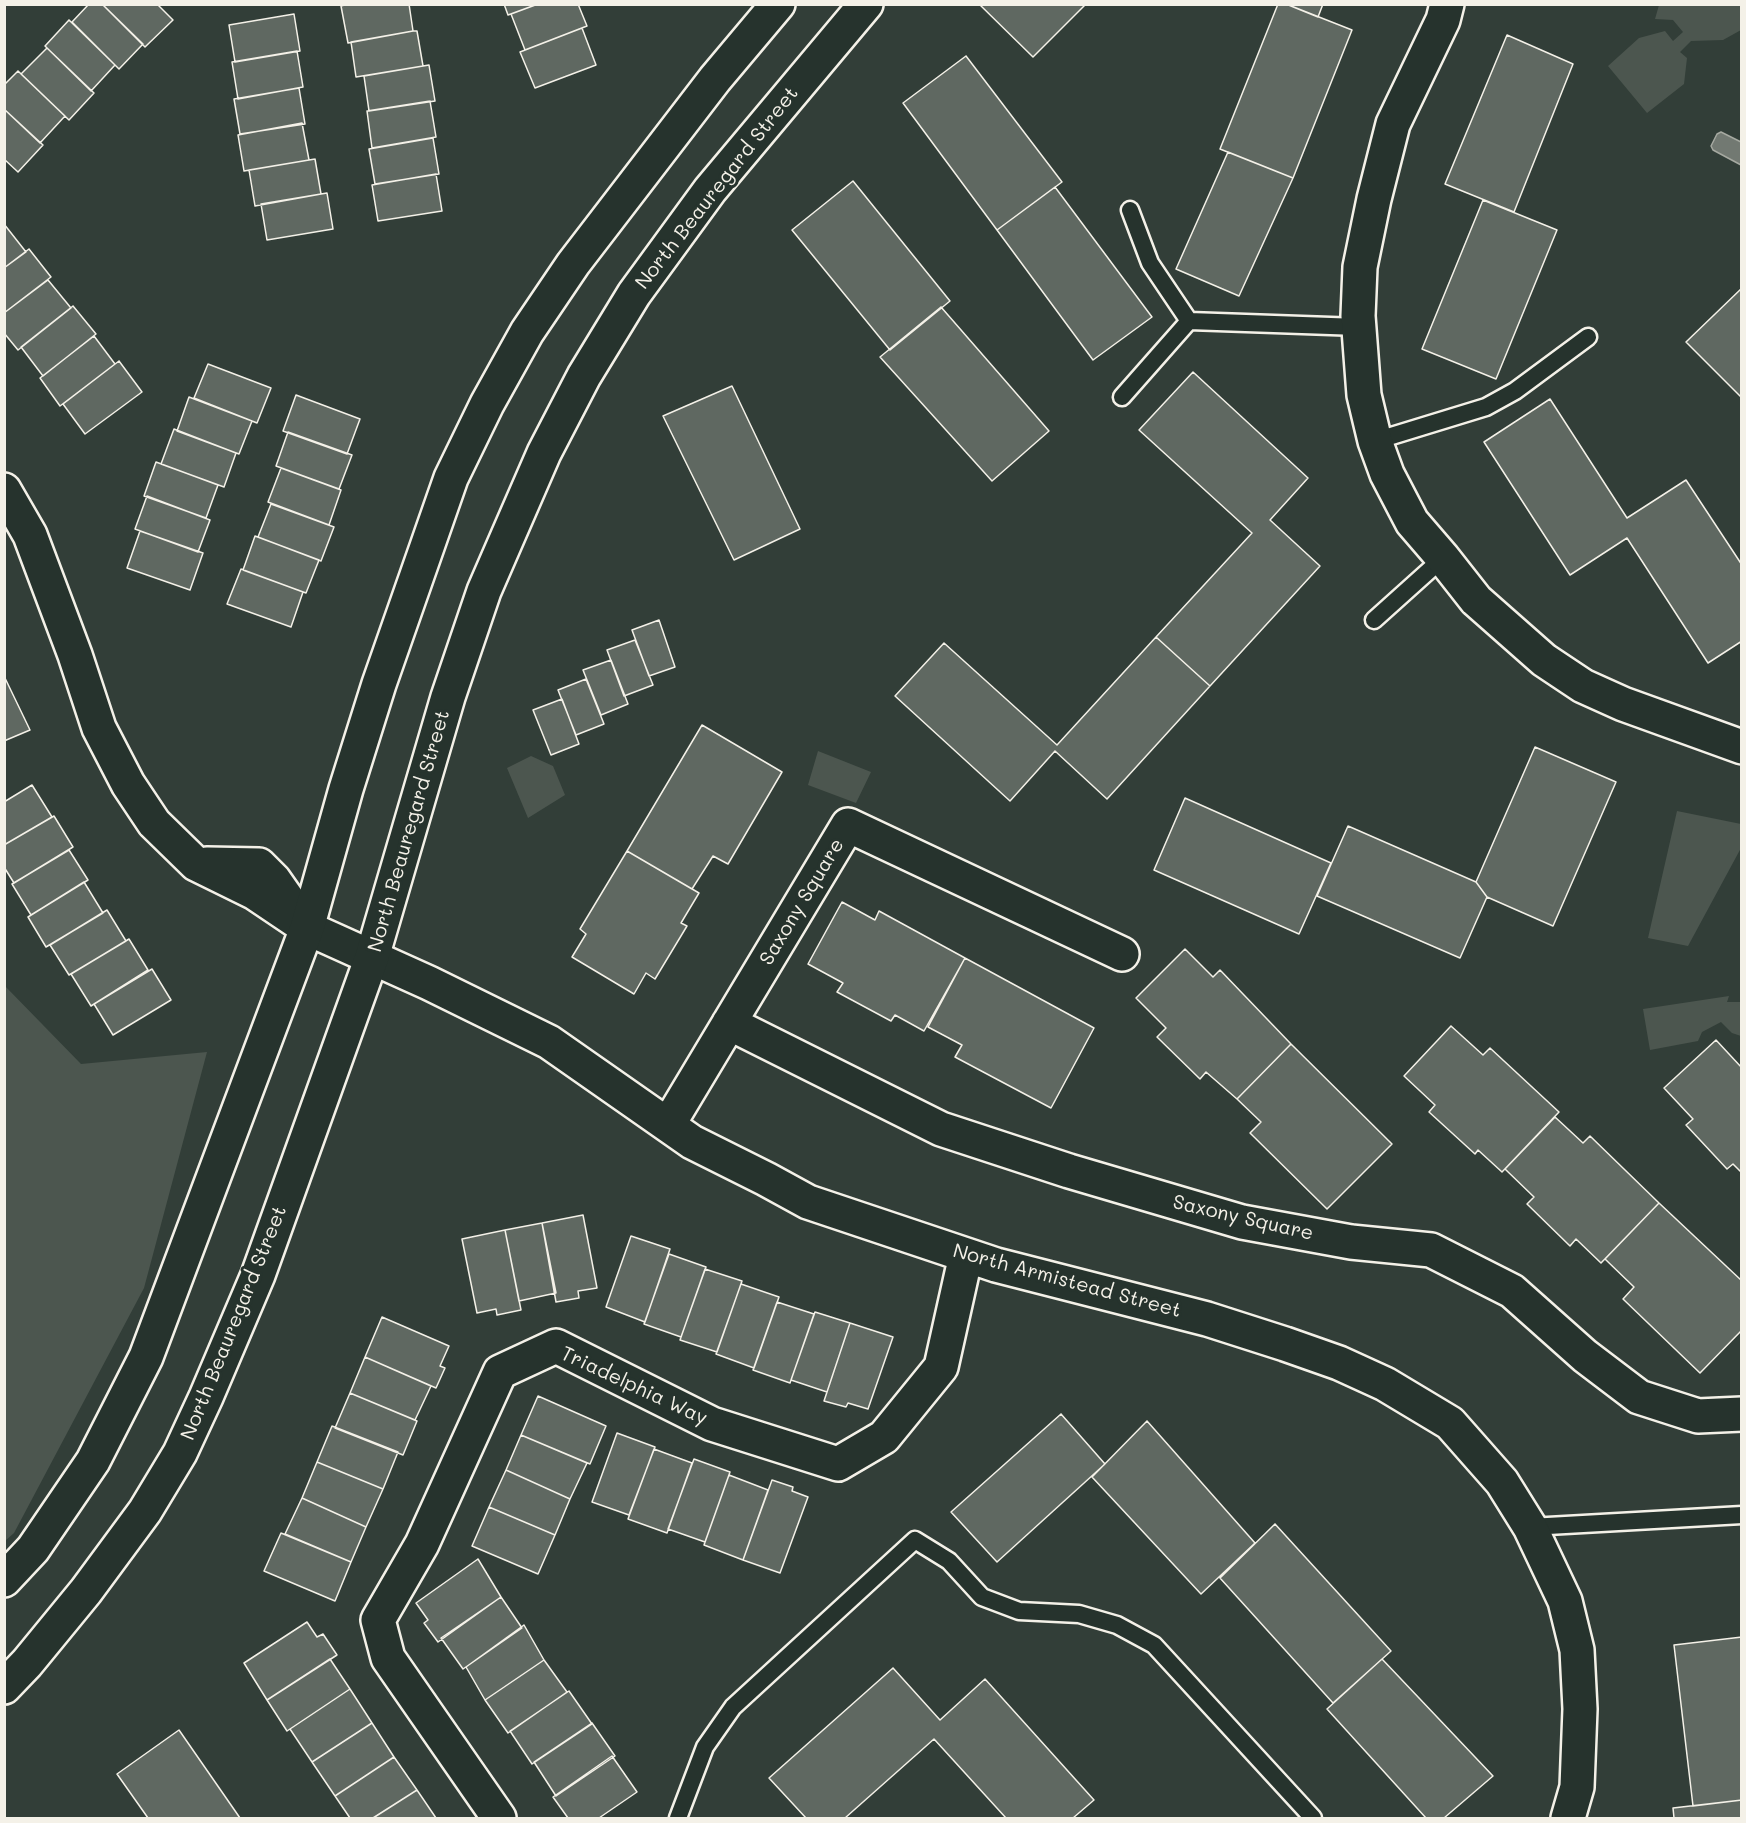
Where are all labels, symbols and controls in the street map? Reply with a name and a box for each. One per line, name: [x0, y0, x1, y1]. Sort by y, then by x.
street label: North Beauregard Street: [630, 82, 804, 294]
street label: North Beauregard Street: [363, 707, 455, 955]
street label: Saxony Square: [755, 834, 849, 970]
street label: Saxony Square: [1170, 1190, 1316, 1246]
street label: North Beauregard Street: [176, 1202, 292, 1444]
street label: North Armistead Street: [950, 1239, 1184, 1323]
street label: Triadelphia Way: [557, 1342, 711, 1430]

